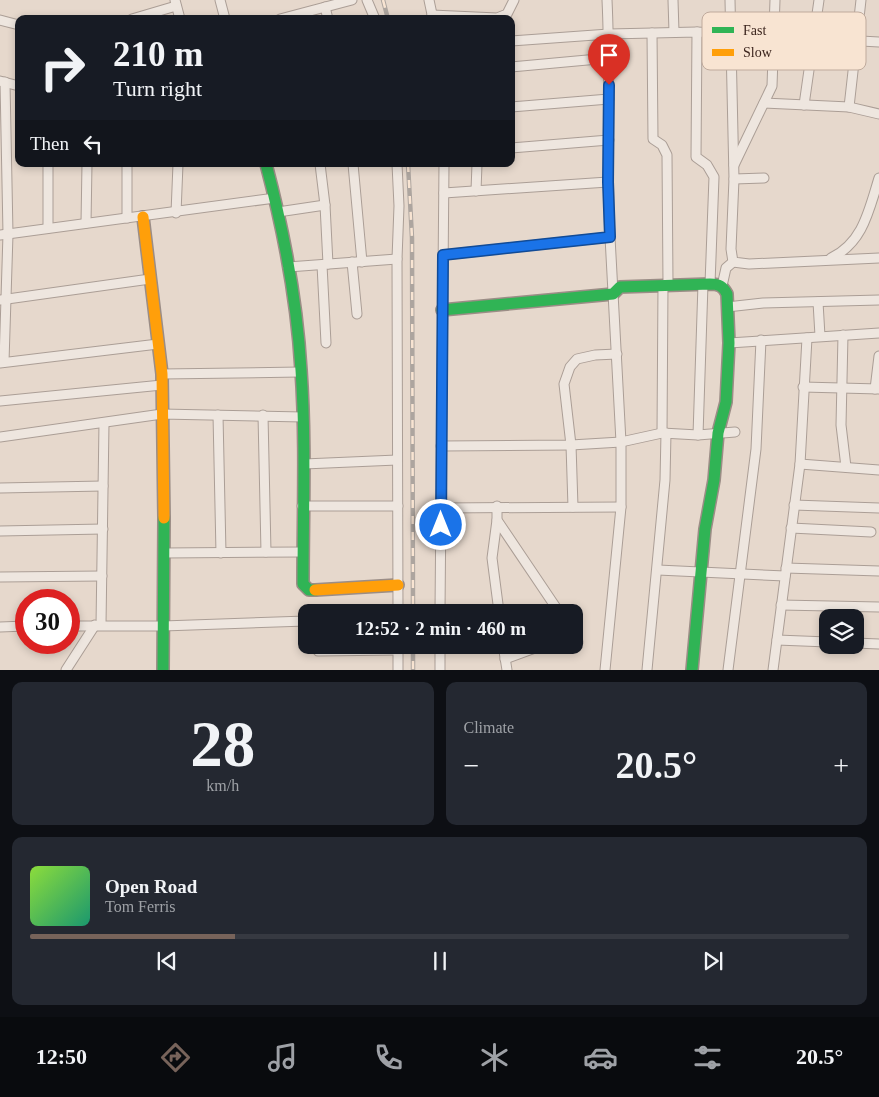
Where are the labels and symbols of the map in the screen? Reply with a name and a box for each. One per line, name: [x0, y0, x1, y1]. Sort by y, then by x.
legend: [702, 12, 866, 70]
text: Fast: [743, 23, 766, 38]
pin: [588, 34, 630, 85]
text: Slow: [743, 45, 773, 60]
position arrow: [414, 498, 466, 550]
speed limit sign: 30: [15, 589, 80, 654]

